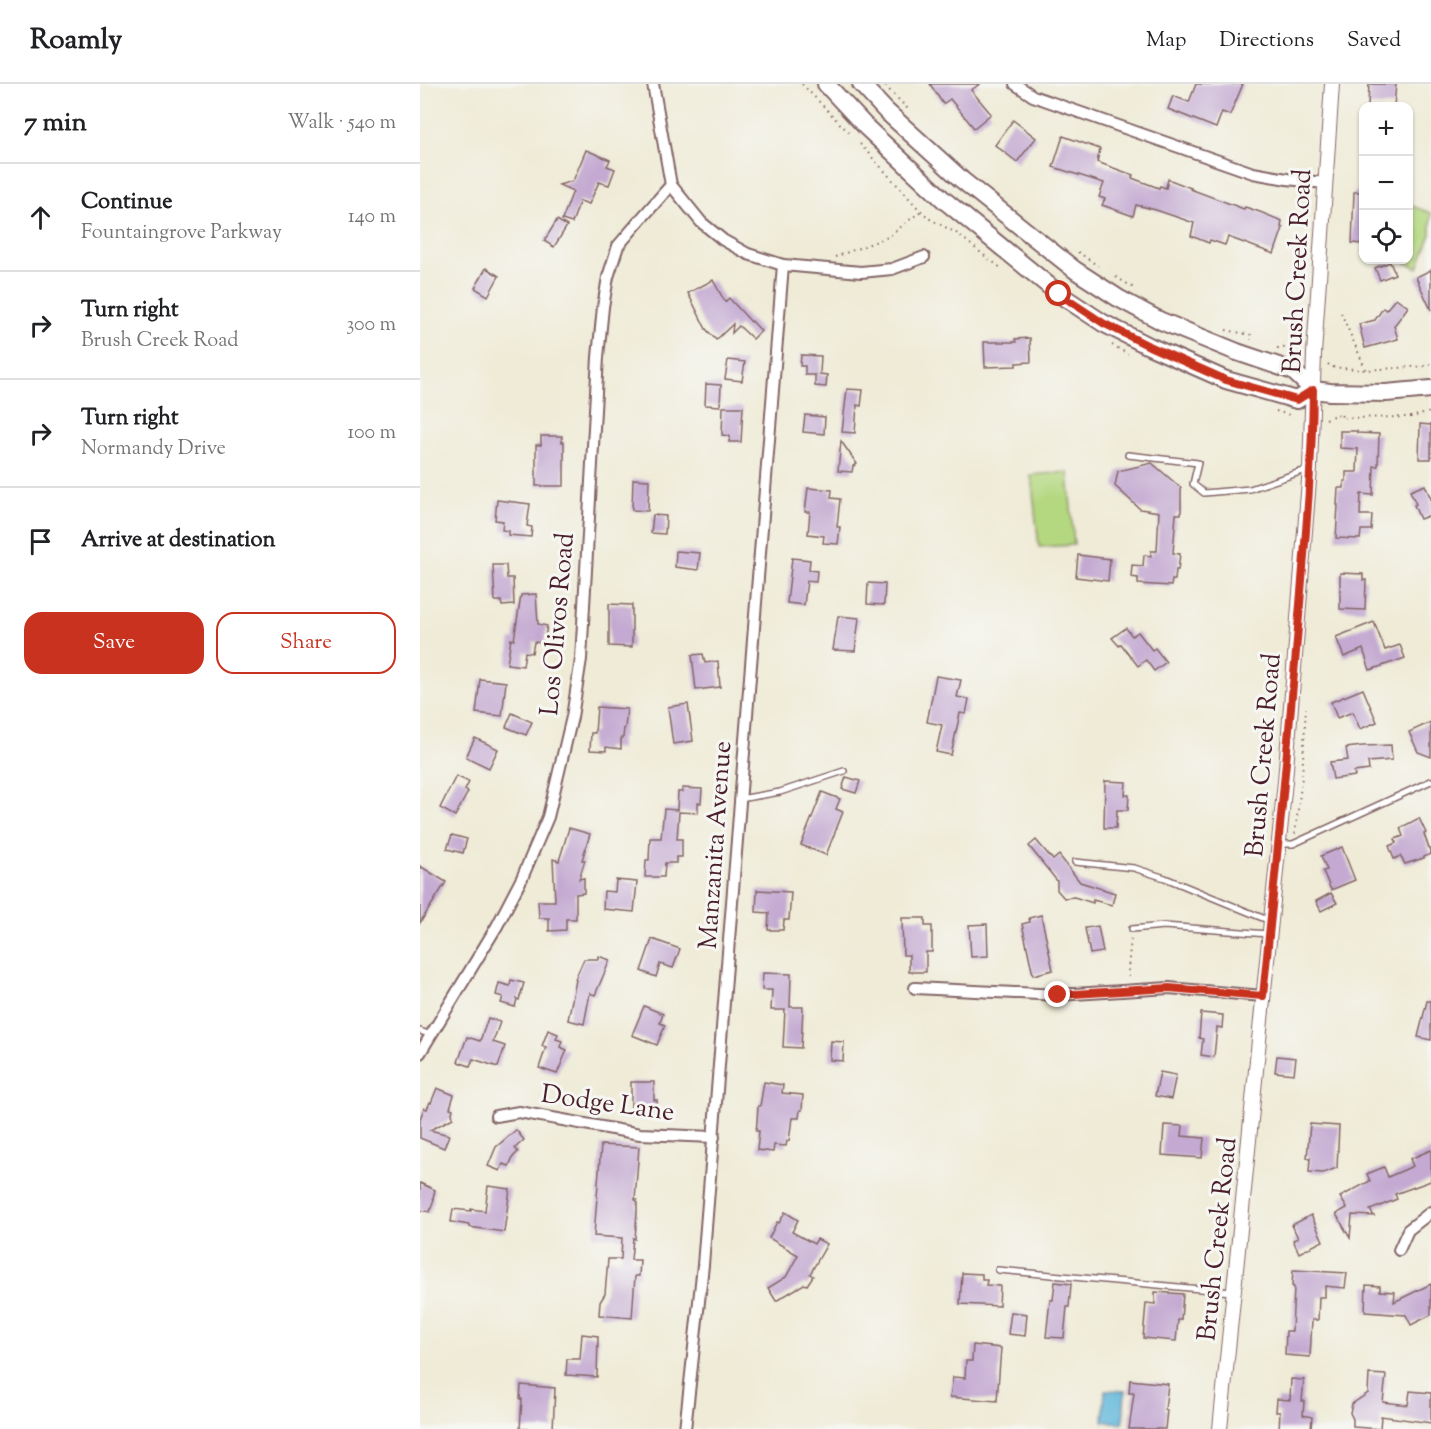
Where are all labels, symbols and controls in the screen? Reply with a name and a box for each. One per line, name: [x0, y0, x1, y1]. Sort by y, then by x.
text: Roamly: [30, 21, 122, 61]
text: Map: [1146, 26, 1186, 56]
text: Directions: [1219, 26, 1314, 56]
text: Saved: [1347, 26, 1401, 56]
map controls: [1359, 102, 1413, 264]
button: +: [1359, 102, 1413, 156]
text: 7 min: [24, 105, 87, 142]
text: Walk · 540 m: [287, 109, 396, 138]
button: −: [1359, 156, 1413, 210]
street label: Brush Creek Road: [1275, 168, 1322, 374]
text: Continue: [81, 187, 172, 219]
icon: ahead: [24, 201, 57, 234]
text: 140 m: [348, 203, 396, 232]
button: locate: [1359, 210, 1413, 264]
text: Fountaingrove Parkway: [81, 219, 282, 248]
route start: [1045, 280, 1071, 306]
text: Turn right: [81, 295, 178, 327]
icon: right: [24, 309, 57, 342]
text: 300 m: [346, 311, 396, 340]
text: Brush Creek Road: [81, 327, 238, 356]
text: Turn right: [81, 403, 178, 435]
icon: right: [24, 417, 57, 450]
text: 100 m: [347, 419, 396, 448]
text: Normandy Drive: [81, 435, 226, 464]
icon: arrive: [24, 525, 57, 558]
text: Arrive at destination: [81, 525, 276, 557]
street label: Los Olivos Road: [532, 531, 585, 717]
button: Save: [24, 612, 204, 674]
button: Share: [216, 612, 396, 674]
street label: Brush Creek Road: [1237, 651, 1292, 859]
street label: Manzanita Avenue: [691, 740, 742, 951]
route end: [1044, 981, 1070, 1007]
street label: Dodge Lane: [539, 1077, 677, 1132]
street label: Brush Creek Road: [1189, 1135, 1248, 1343]

